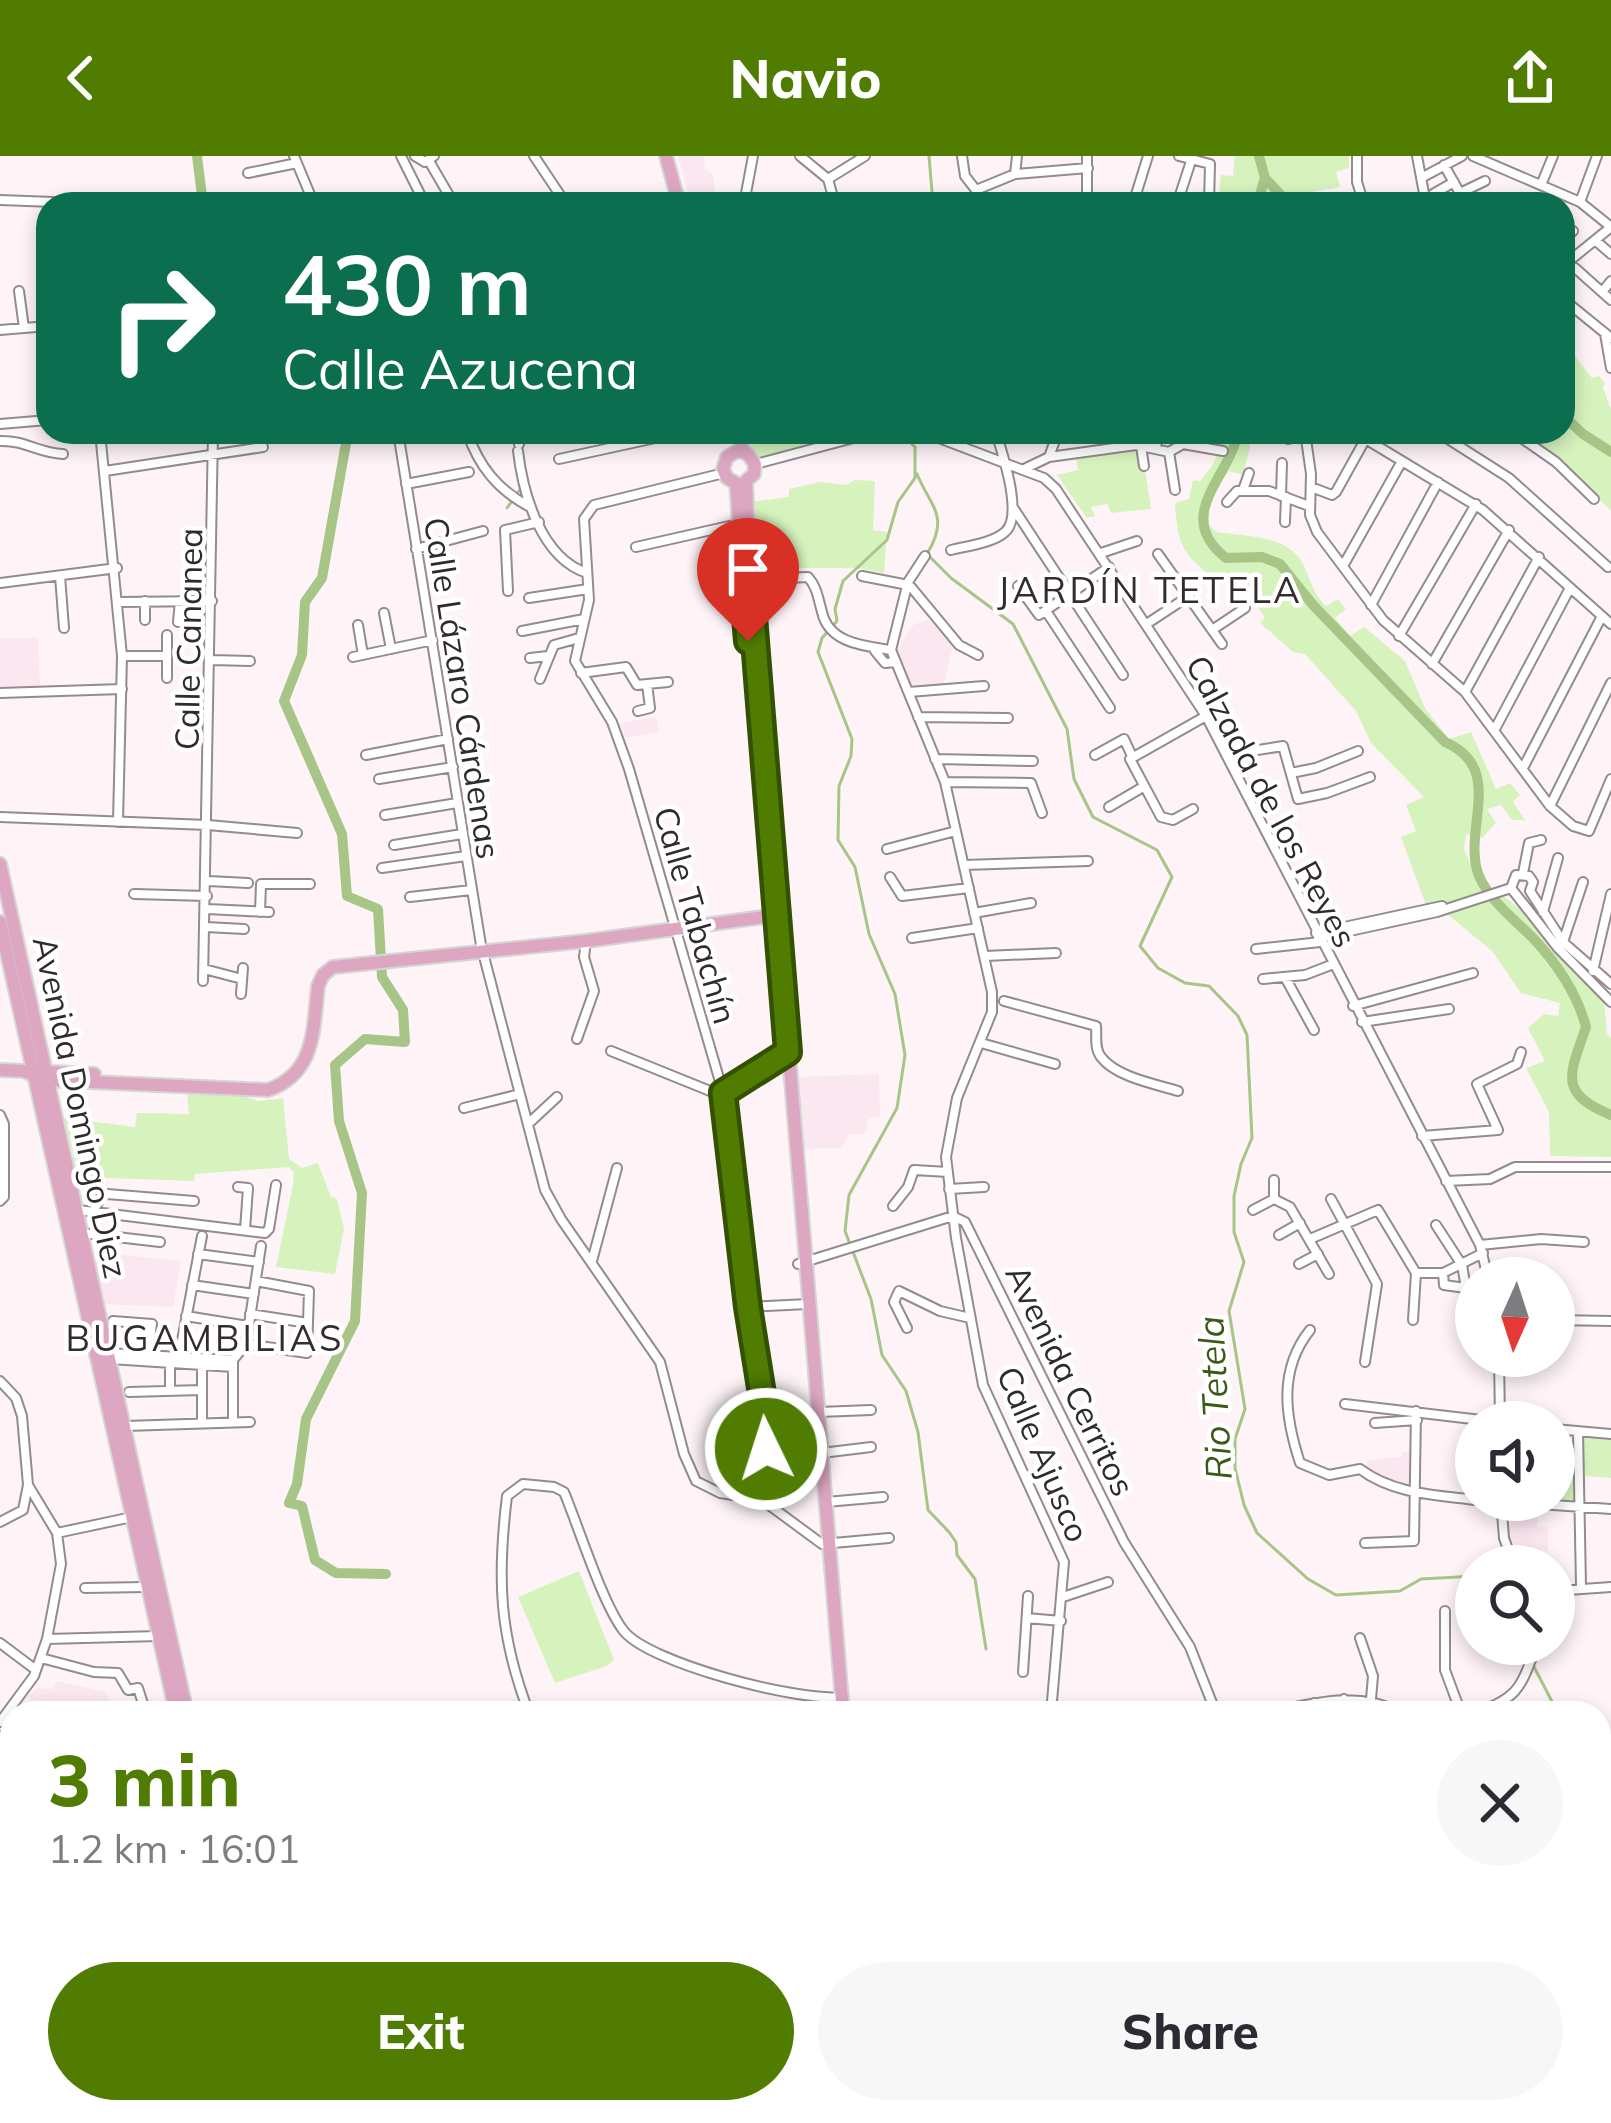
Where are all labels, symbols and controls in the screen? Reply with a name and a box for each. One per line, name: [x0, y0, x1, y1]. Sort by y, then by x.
text: Navio: [729, 44, 882, 112]
icon: back: [48, 45, 114, 111]
icon: share: [1497, 45, 1563, 111]
text: 430 m: [282, 231, 532, 336]
icon: right: [84, 240, 240, 396]
text: Calle Azucena: [282, 335, 638, 403]
street label: Calle Lázaro Cárdenas: [416, 514, 510, 862]
pin: [697, 518, 799, 641]
street label: Calle Cananea: [166, 528, 210, 750]
icon: arrive: [715, 536, 781, 602]
district label: JARDÍN TETELA: [997, 567, 1303, 612]
street label: Calzada de los Reyes: [1178, 648, 1366, 954]
street label: Calle Tabachín: [645, 802, 747, 1028]
street label: Avenida Domingo Diez: [25, 932, 137, 1282]
north arrow: [1455, 1257, 1575, 1377]
map controls: [1455, 1257, 1575, 1665]
street label: Avenida Cerritos: [997, 1258, 1145, 1502]
district label: BUGAMBILIAS: [66, 1315, 344, 1360]
water label: Rio Tetela: [1187, 1315, 1241, 1481]
street label: Calle Ajusco: [989, 1360, 1099, 1548]
position arrow: [703, 1386, 829, 1512]
button: sound: [1455, 1401, 1575, 1521]
button: search: [1455, 1545, 1575, 1665]
text: 3 min: [48, 1734, 241, 1824]
button: close: [1437, 1740, 1563, 1866]
text: 1.2 km · 16:01: [48, 1824, 300, 1873]
button: Exit: [48, 1962, 794, 2100]
button: Share: [818, 1962, 1563, 2100]

